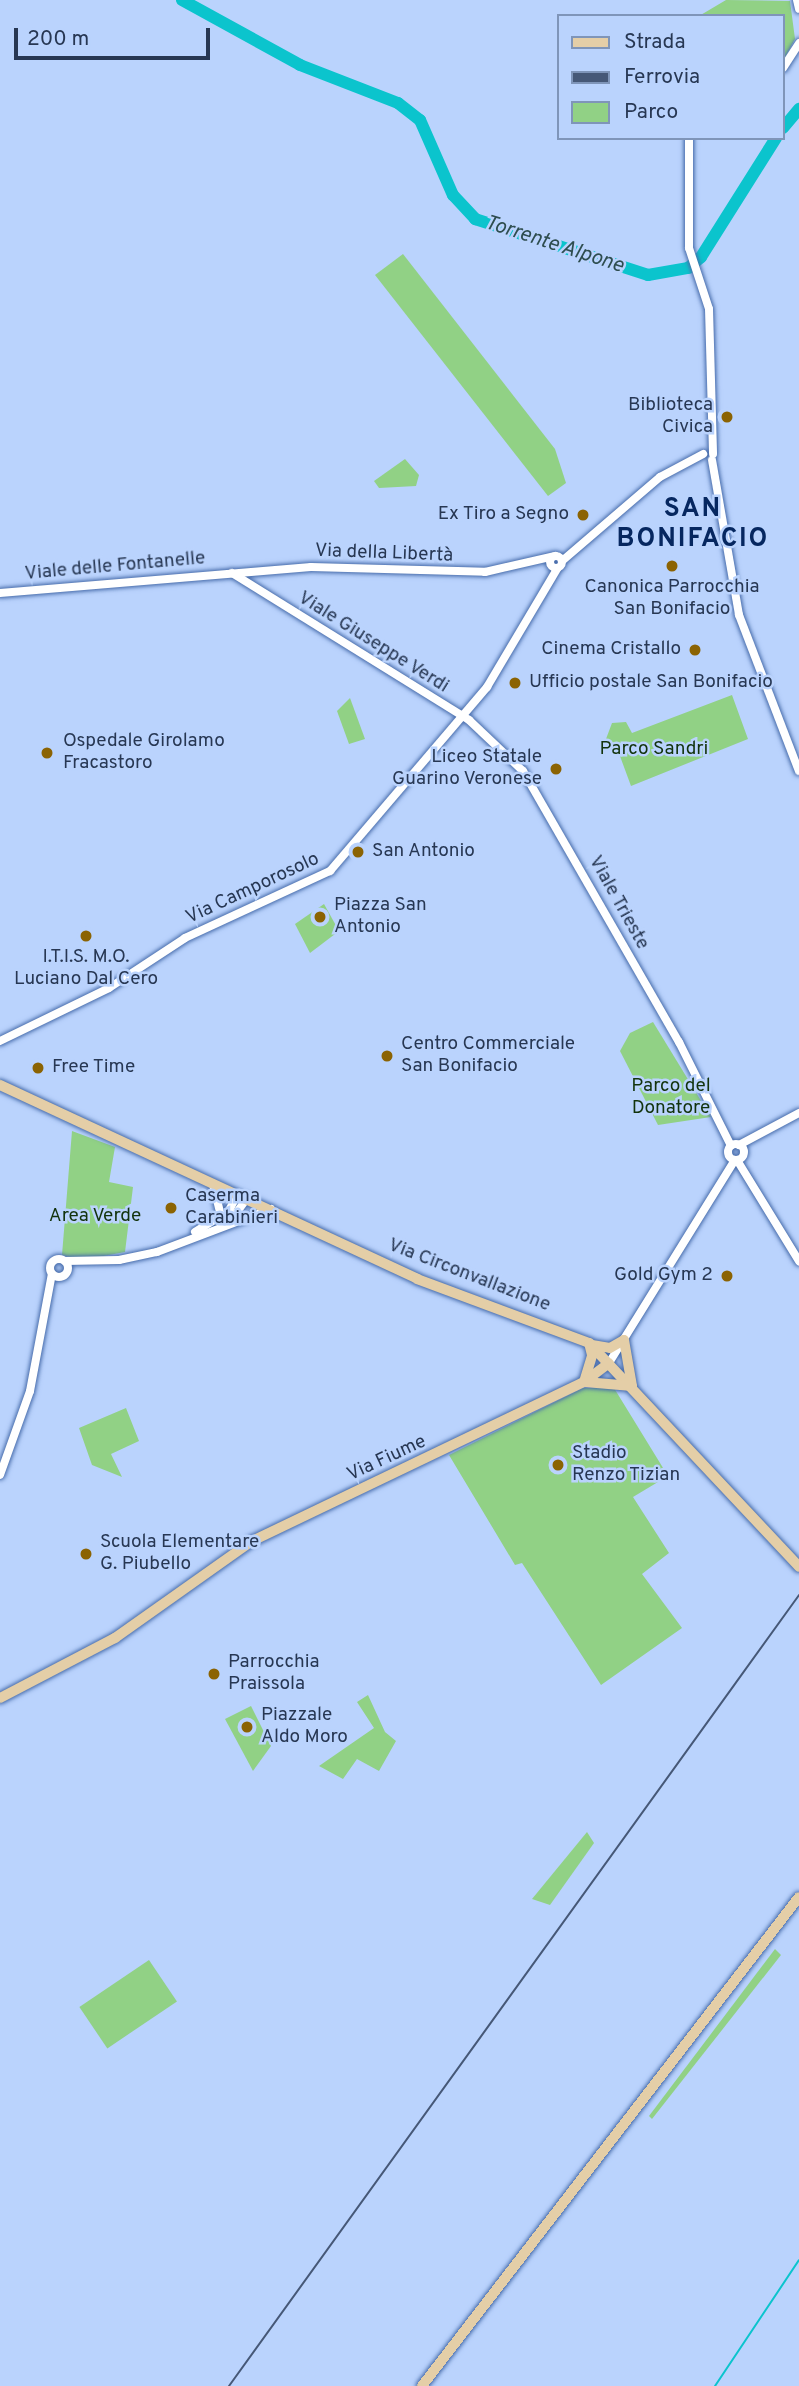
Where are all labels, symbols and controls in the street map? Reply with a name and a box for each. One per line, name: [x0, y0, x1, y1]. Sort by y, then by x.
scale bar: [18, 14, 214, 58]
legend: [558, 14, 785, 140]
text: 200 m: [27, 26, 89, 53]
text: Strada: [624, 29, 685, 56]
text: Ferrovia: [624, 64, 700, 91]
text: Parco: [624, 99, 678, 126]
water label: Torrente Alpone: [481, 211, 627, 279]
place label: Biblioteca Civica: [628, 395, 713, 439]
marker: Biblioteca Civica: [719, 409, 735, 425]
district label: SAN BONIFACIO: [618, 494, 768, 556]
place label: Ex Tiro a Segno: [437, 504, 569, 526]
marker: Ex Tiro a Segno: [575, 507, 591, 523]
street label: Via della Libertà: [314, 540, 454, 568]
street label: Viale delle Fontanelle: [24, 548, 206, 586]
marker: Canonica Parrocchia San Bonifacio: [664, 558, 680, 574]
place label: Canonica Parrocchia San Bonifacio: [585, 577, 759, 621]
street label: Viale Giuseppe Verdi: [293, 587, 453, 699]
place label: Cinema Cristallo: [541, 639, 681, 661]
marker: Cinema Cristallo: [687, 642, 703, 658]
place label: Ufficio postale San Bonifacio: [529, 672, 773, 694]
marker: Ufficio postale San Bonifacio: [507, 675, 523, 691]
place label: Ospedale Girolamo Fracastoro: [63, 731, 225, 775]
park label: Parco Sandri: [600, 739, 708, 761]
marker: Ospedale Girolamo Fracastoro: [37, 743, 57, 763]
place label: Liceo Statale Guarino Veronese: [391, 747, 542, 791]
marker: Liceo Statale Guarino Veronese: [548, 761, 564, 777]
place label: San Antonio: [372, 841, 476, 863]
marker: San Antonio: [350, 844, 366, 860]
street label: Via Camporosolo: [183, 848, 323, 930]
street label: Viale Trieste: [583, 852, 653, 954]
place label: Piazza San Antonio: [334, 895, 427, 939]
marker: Piazza San Antonio: [312, 909, 328, 925]
marker: I.T.I.S. M.O. Luciano Dal Cero: [78, 928, 94, 944]
place label: I.T.I.S. M.O. Luciano Dal Cero: [14, 947, 158, 991]
place label: Centro Commerciale San Bonifacio: [401, 1034, 575, 1078]
marker: Centro Commerciale San Bonifacio: [379, 1048, 395, 1064]
place label: Free Time: [52, 1057, 136, 1079]
marker: Free Time: [30, 1060, 46, 1076]
park label: Parco del Donatore: [631, 1076, 711, 1120]
place label: Caserma Carabinieri: [185, 1186, 278, 1230]
marker: Caserma Carabinieri: [163, 1200, 179, 1216]
park label: Area Verde: [48, 1206, 142, 1228]
street label: Via Circonvallazione: [385, 1235, 553, 1317]
place label: Gold Gym 2: [614, 1265, 713, 1287]
marker: Gold Gym 2: [719, 1268, 735, 1284]
street label: Via Fiume: [344, 1431, 430, 1487]
place label: Stadio Renzo Tizian: [572, 1443, 681, 1487]
marker: Stadio Renzo Tizian: [550, 1457, 566, 1473]
place label: Scuola Elementare G. Piubello: [100, 1532, 259, 1576]
marker: Scuola Elementare G. Piubello: [78, 1546, 94, 1562]
place label: Parrocchia Praissola: [228, 1652, 320, 1696]
marker: Parrocchia Praissola: [206, 1666, 222, 1682]
place label: Piazzale Aldo Moro: [261, 1705, 348, 1749]
marker: Piazzale Aldo Moro: [239, 1719, 255, 1735]

